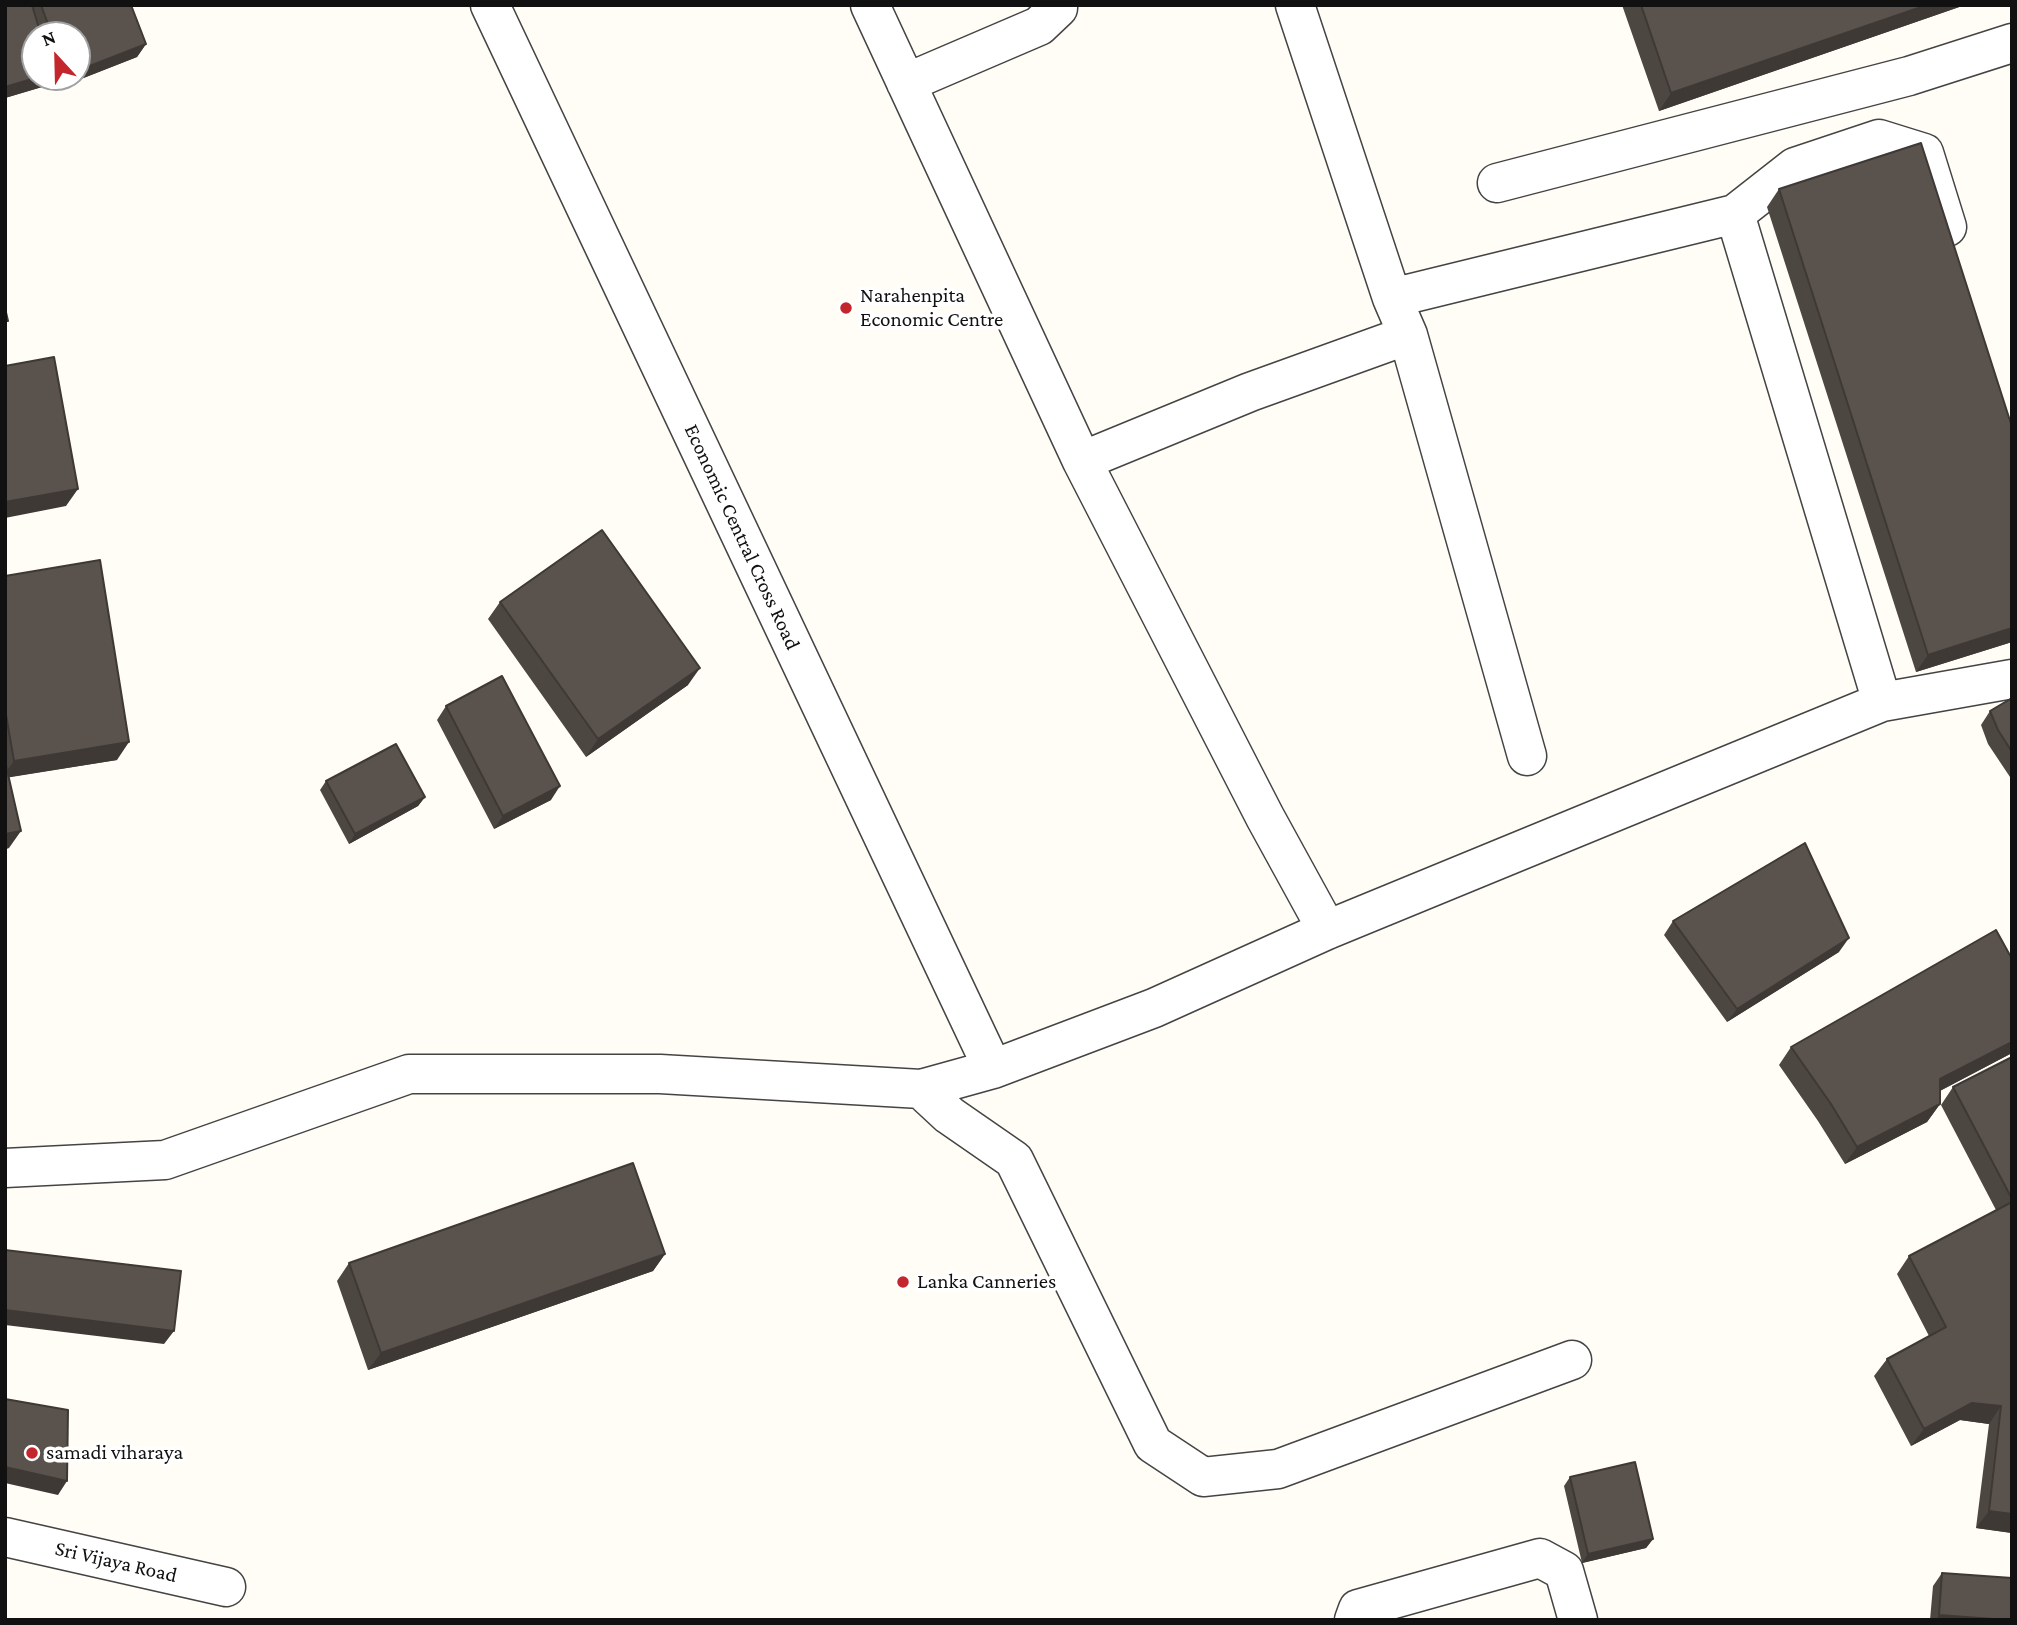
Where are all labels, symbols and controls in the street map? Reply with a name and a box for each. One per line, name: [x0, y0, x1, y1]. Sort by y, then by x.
north arrow: [21, 21, 91, 91]
text: N: [39, 26, 59, 50]
place label: Narahenpita Economic Centre: [860, 283, 1003, 333]
marker: Narahenpita Economic Centre: [838, 300, 854, 316]
street label: Economic Central Cross Road: [679, 420, 805, 654]
place label: Lanka Canneries: [917, 1269, 1056, 1295]
marker: Lanka Canneries: [895, 1274, 911, 1290]
place label: samadi viharaya: [46, 1440, 183, 1466]
marker: samadi viharaya: [24, 1445, 40, 1461]
street label: Sri Vijaya Road: [53, 1536, 179, 1588]

